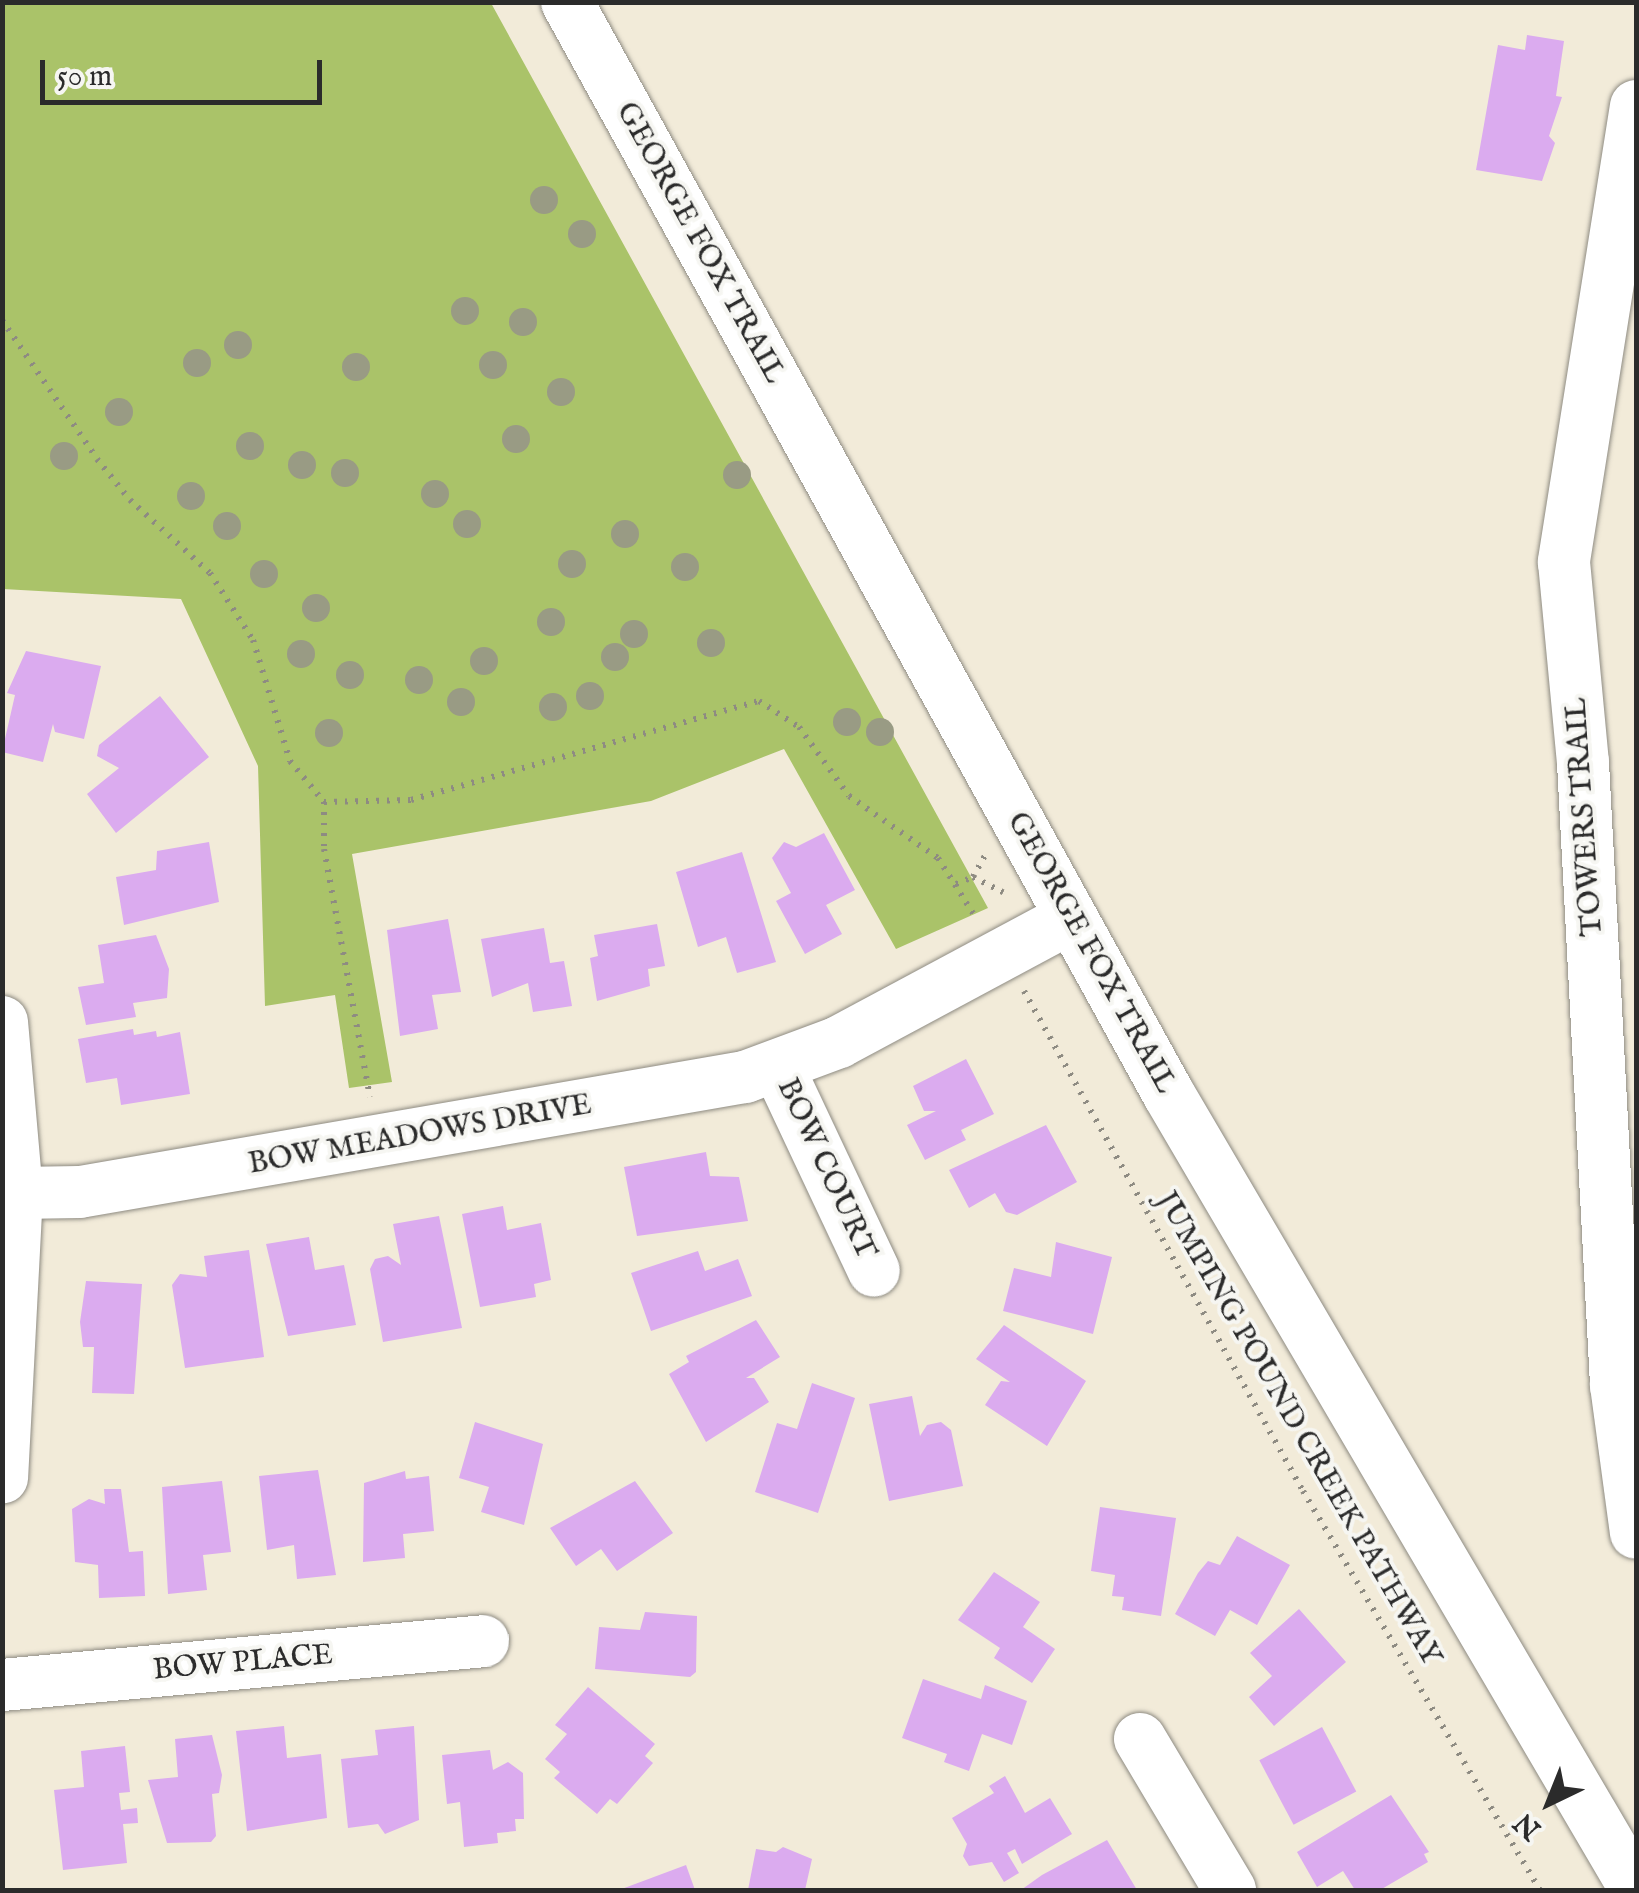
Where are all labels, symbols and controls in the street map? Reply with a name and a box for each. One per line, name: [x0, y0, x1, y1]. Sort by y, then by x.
scale bar: [45, 40, 328, 102]
text: 50 m: [57, 58, 112, 96]
street label: GEORGE FOX TRAIL: [608, 96, 792, 390]
street label: TOWERS TRAIL: [1559, 696, 1611, 938]
street label: GEORGE FOX TRAIL: [999, 806, 1183, 1100]
street label: BOW COURT: [768, 1073, 884, 1265]
street label: BOW MEADOWS DRIVE: [246, 1087, 594, 1183]
street label: JUMPING POUND CREEK PATHWAY: [1147, 1186, 1449, 1672]
street label: BOW PLACE: [152, 1637, 334, 1689]
north arrow: [1499, 1753, 1599, 1853]
text: N: [1507, 1804, 1549, 1846]

